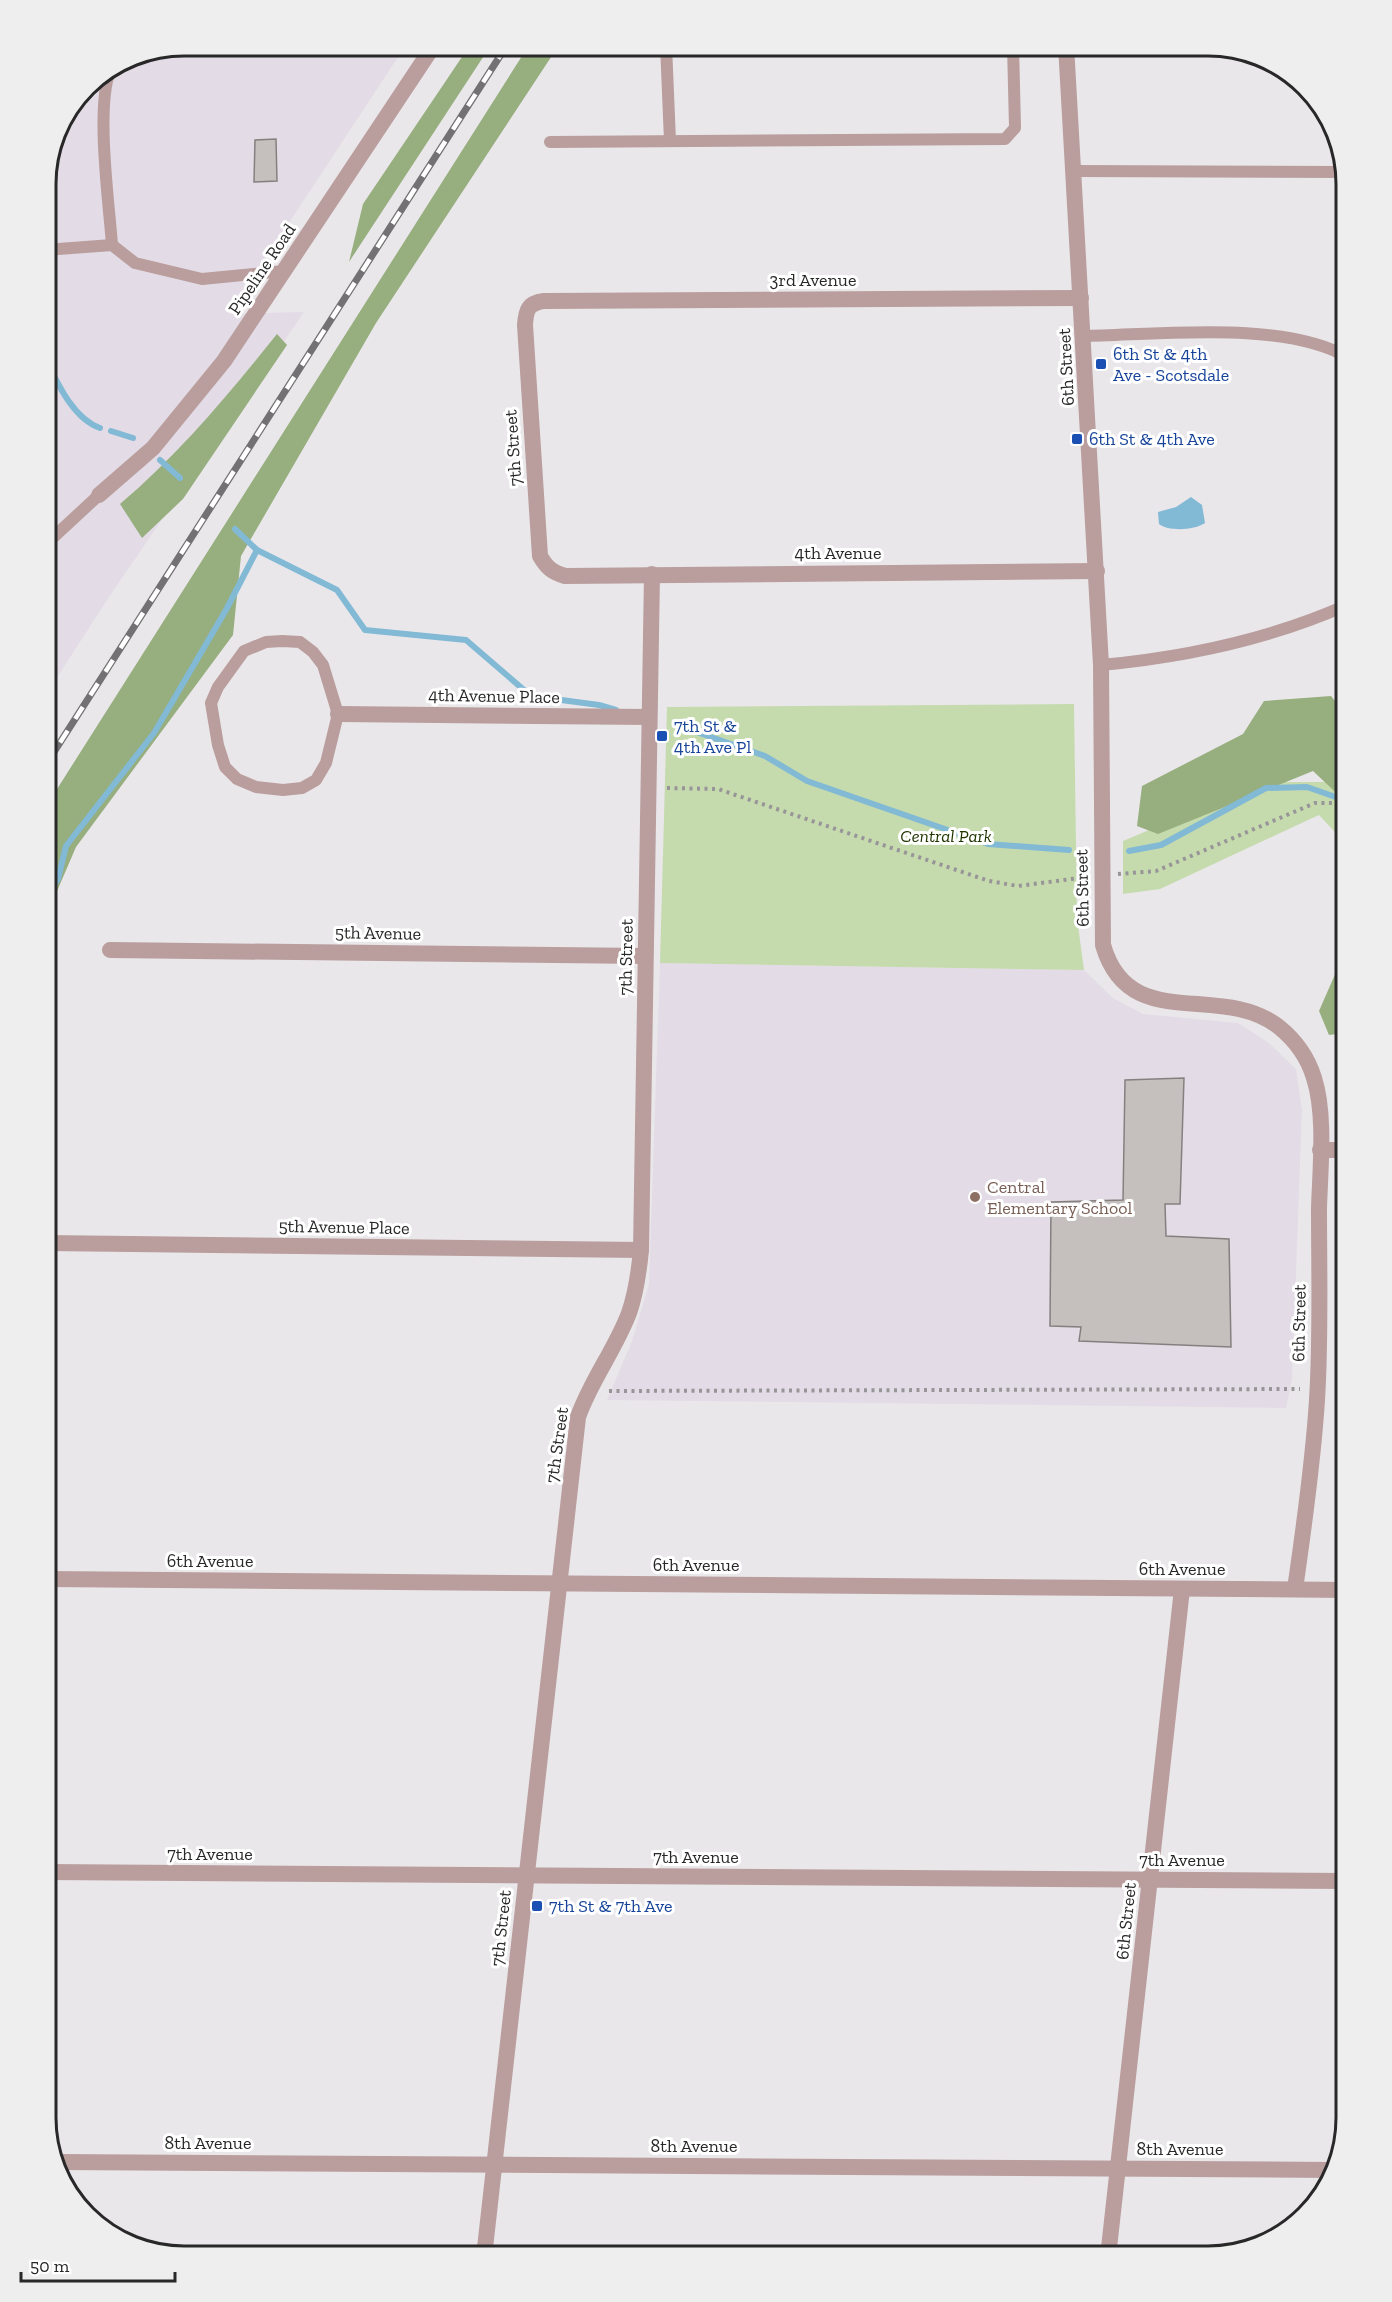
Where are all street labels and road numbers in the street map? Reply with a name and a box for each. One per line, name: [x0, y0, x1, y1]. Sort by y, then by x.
street label: Pipeline Road: [223, 219, 301, 319]
street label: 3rd Avenue: [770, 269, 856, 291]
street label: 6th Street: [1053, 327, 1079, 406]
street label: 7th Street: [499, 409, 527, 487]
street label: 4th Avenue: [795, 542, 881, 564]
street label: 4th Avenue Place: [428, 684, 560, 708]
street label: 6th Street: [1070, 849, 1094, 927]
street label: 7th Street: [614, 918, 638, 995]
street label: 5th Avenue: [335, 921, 421, 945]
street label: 5th Avenue Place: [278, 1215, 410, 1239]
street label: 6th Street: [1287, 1284, 1311, 1362]
street label: 7th Street: [541, 1405, 573, 1484]
street label: 6th Avenue: [167, 1550, 253, 1572]
street label: 6th Avenue: [653, 1554, 739, 1576]
street label: 6th Avenue: [1139, 1558, 1225, 1580]
street label: 7th Avenue: [167, 1843, 253, 1865]
street label: 7th Avenue: [653, 1846, 739, 1868]
street label: 7th Avenue: [1139, 1849, 1225, 1871]
street label: 6th Street: [1111, 1881, 1141, 1961]
street label: 7th Street: [486, 1888, 516, 1967]
street label: 8th Avenue: [165, 2132, 251, 2154]
street label: 8th Avenue: [651, 2135, 737, 2157]
street label: 8th Avenue: [1137, 2138, 1223, 2160]

